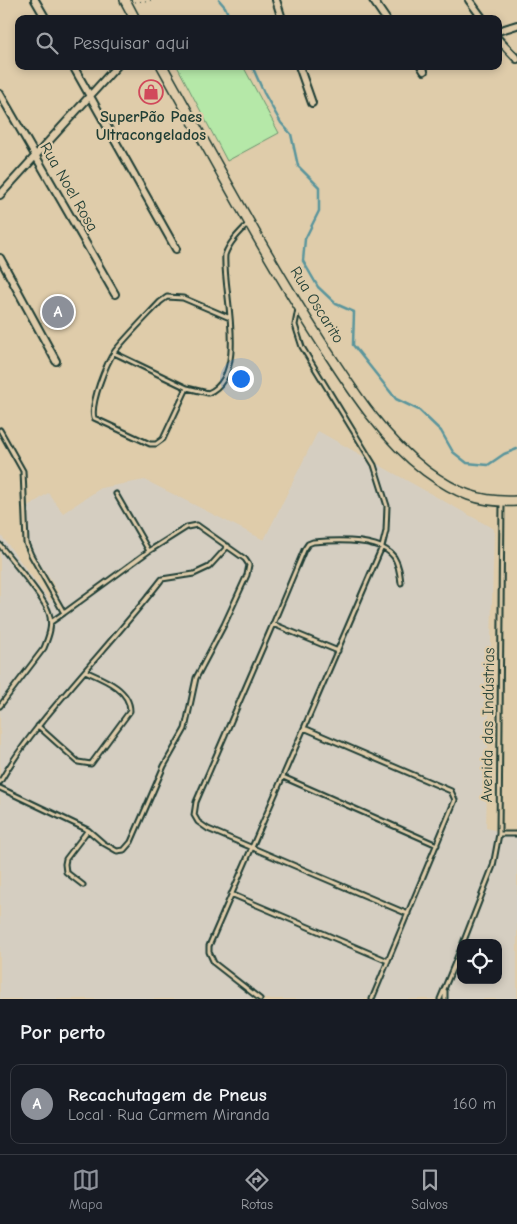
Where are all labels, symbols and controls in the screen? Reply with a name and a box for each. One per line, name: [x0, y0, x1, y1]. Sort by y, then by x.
search box: [15, 15, 502, 70]
icon: search: [33, 29, 61, 57]
text: Pesquisar aqui: [73, 32, 189, 54]
shop icon: SuperPão Paes Ultracongelados: [138, 79, 164, 105]
place label: SuperPão Paes Ultracongelados: [96, 108, 206, 144]
street label: Rua Noel Rosa: [36, 139, 102, 235]
street label: Rua Oscarito: [286, 263, 348, 347]
pin: A: [42, 293, 74, 331]
your location: [228, 366, 254, 392]
street label: Avenida das Indústrias: [478, 647, 498, 803]
map controls: [457, 939, 502, 984]
button: locate: [457, 939, 502, 984]
text: Por perto: [20, 1020, 105, 1044]
text: Recachutagem de Pneus: [68, 1084, 267, 1106]
text: A: [33, 1095, 41, 1113]
text: 160 m: [453, 1095, 496, 1113]
text: Local · Rua Carmem Miranda: [68, 1106, 270, 1124]
tab: Mapa: [69, 1166, 103, 1213]
tab: Rotas: [241, 1166, 273, 1213]
tab: Salvos: [411, 1166, 448, 1213]

